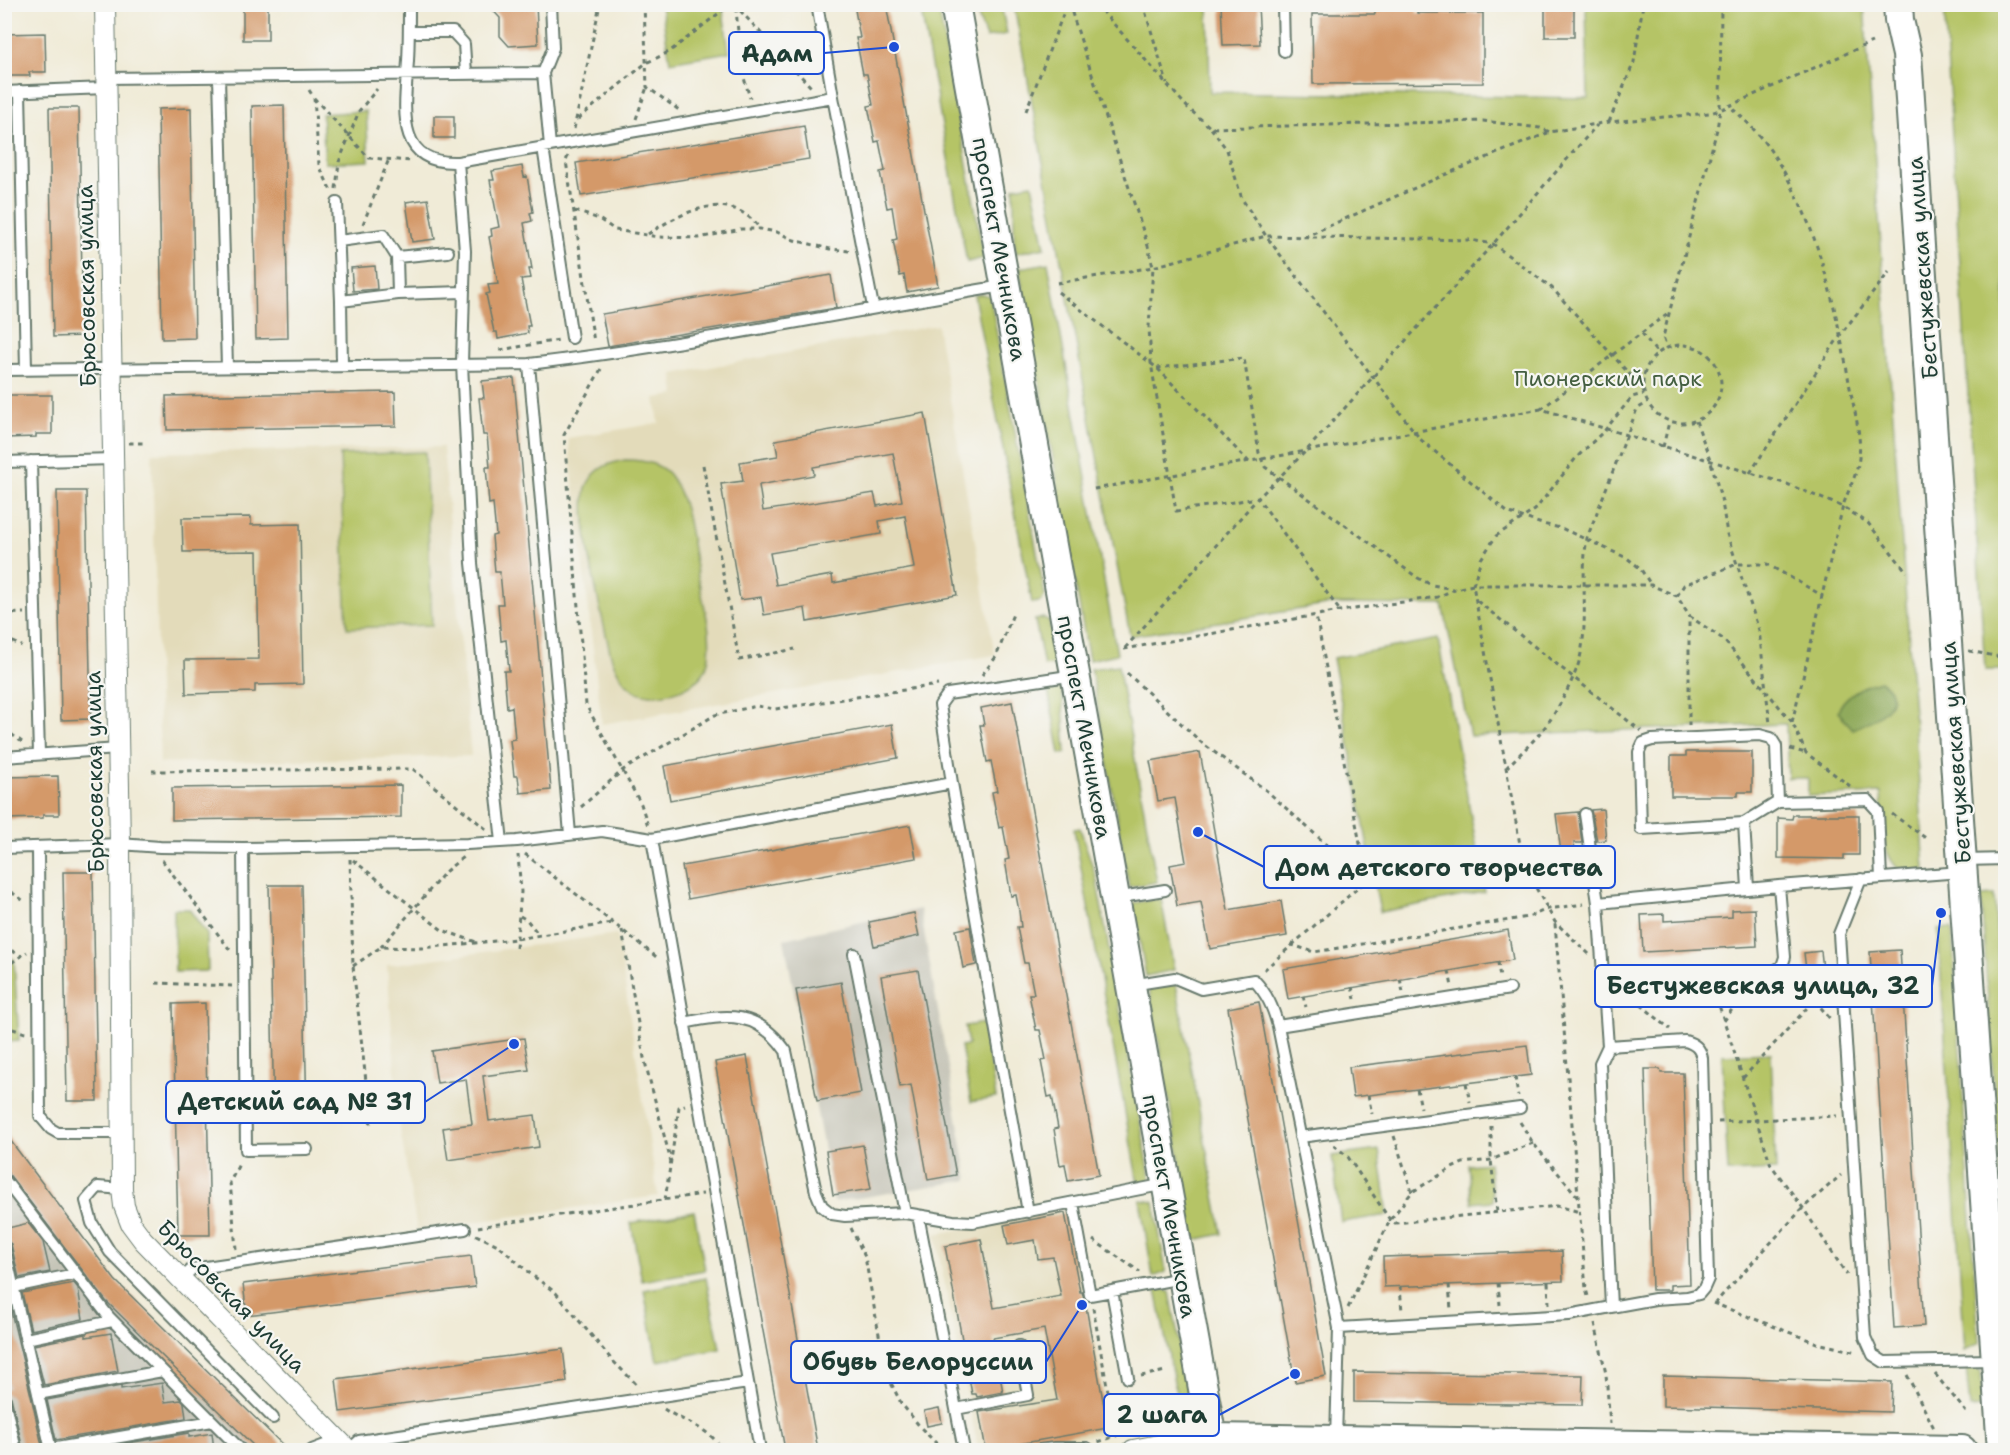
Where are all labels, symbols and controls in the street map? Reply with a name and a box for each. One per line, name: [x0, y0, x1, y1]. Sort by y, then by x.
callout: Адам: [729, 32, 824, 74]
text: Адам: [741, 38, 813, 70]
street label: проспект Мечникова: [966, 135, 1034, 364]
street label: Бестужевская улица: [1900, 155, 1945, 380]
street label: Брюсовская улица: [70, 184, 103, 387]
park label: Пионерский парк: [1514, 364, 1702, 393]
street label: проспект Мечникова: [1051, 613, 1119, 842]
street label: Бестужевская улица: [1933, 640, 1978, 865]
street label: Брюсовская улица: [78, 670, 111, 873]
callout: Дом детского творчества: [1264, 846, 1615, 888]
text: Дом детского творчества: [1275, 852, 1603, 884]
callout: Бестужевская улица, 32: [1595, 965, 1932, 1007]
text: Бестужевская улица, 32: [1606, 970, 1920, 1002]
callout: Детский сад № 31: [166, 1081, 425, 1123]
text: Детский сад № 31: [178, 1086, 412, 1118]
street label: проспект Мечникова: [1136, 1092, 1204, 1321]
street label: Брюсовская улица: [151, 1213, 313, 1379]
callout: Обувь Белоруссии: [791, 1341, 1046, 1383]
text: Обувь Белоруссии: [803, 1346, 1034, 1378]
callout: 2 шага: [1104, 1394, 1219, 1436]
text: 2 шага: [1116, 1399, 1208, 1431]

